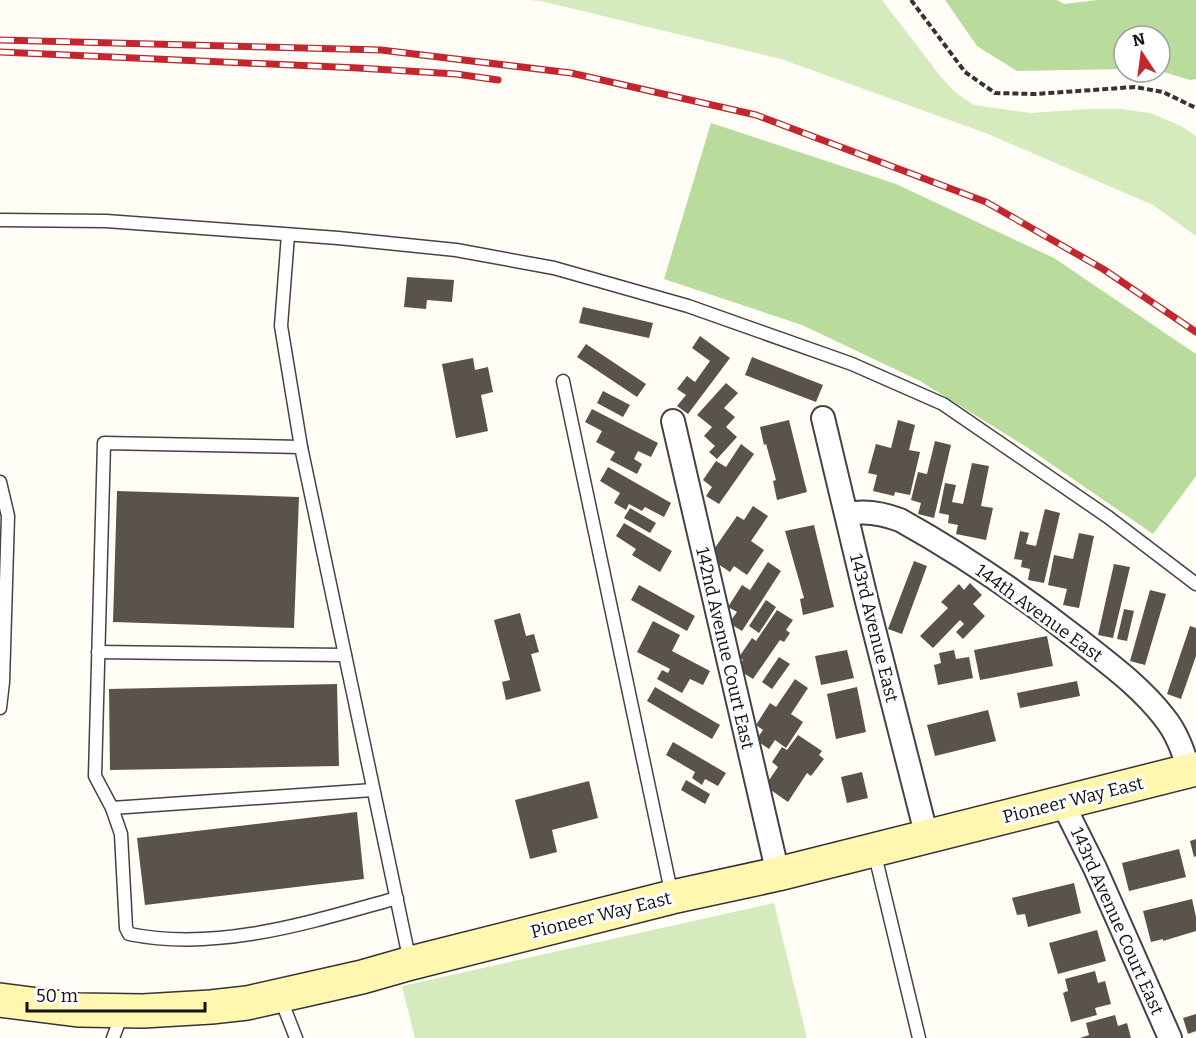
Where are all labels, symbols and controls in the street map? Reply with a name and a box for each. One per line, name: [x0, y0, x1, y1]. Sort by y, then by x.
north arrow: [1112, 24, 1172, 84]
text: N: [1131, 29, 1147, 51]
street label: 142nd Avenue Court East: [691, 545, 759, 752]
street label: 143rd Avenue East: [845, 551, 903, 705]
street label: 144th Avenue East: [971, 559, 1107, 667]
street label: Pioneer Way East: [1000, 772, 1146, 828]
street label: 143rd Avenue Court East: [1066, 824, 1169, 1019]
street label: Pioneer Way East: [528, 887, 674, 943]
scale bar: [27, 975, 206, 1013]
text: 50 m: [36, 985, 78, 1007]

